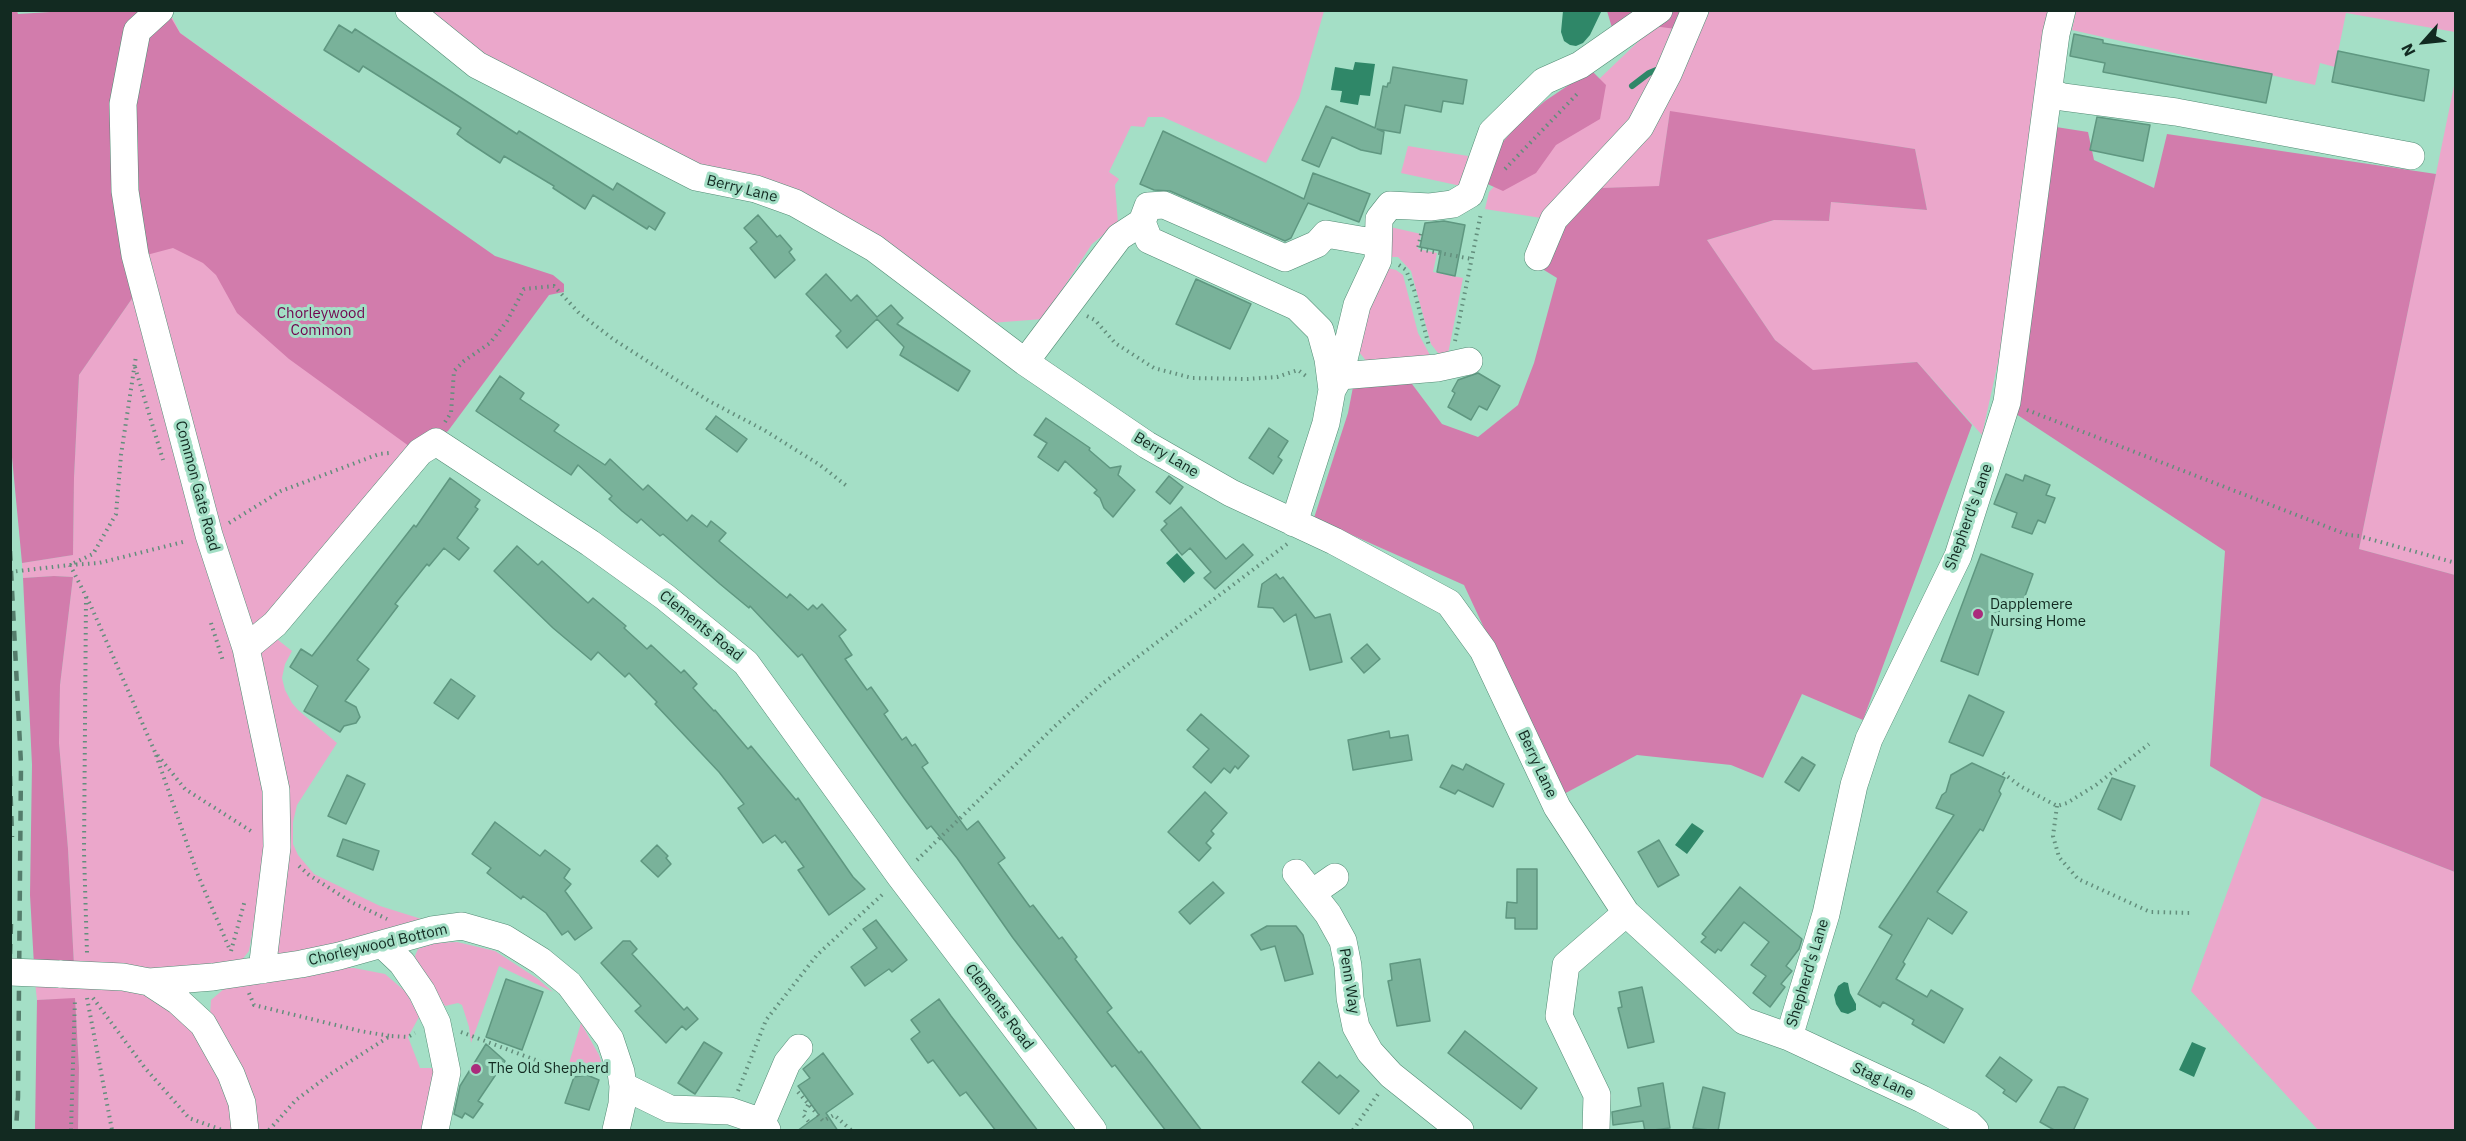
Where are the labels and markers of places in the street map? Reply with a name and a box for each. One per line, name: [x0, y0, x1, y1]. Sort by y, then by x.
place label: Dapplemere Nursing Home: [1990, 596, 2086, 631]
marker: Dapplemere Nursing Home: [1971, 607, 1985, 621]
place label: The Old Shepherd: [488, 1060, 609, 1078]
marker: The Old Shepherd: [469, 1062, 483, 1076]

